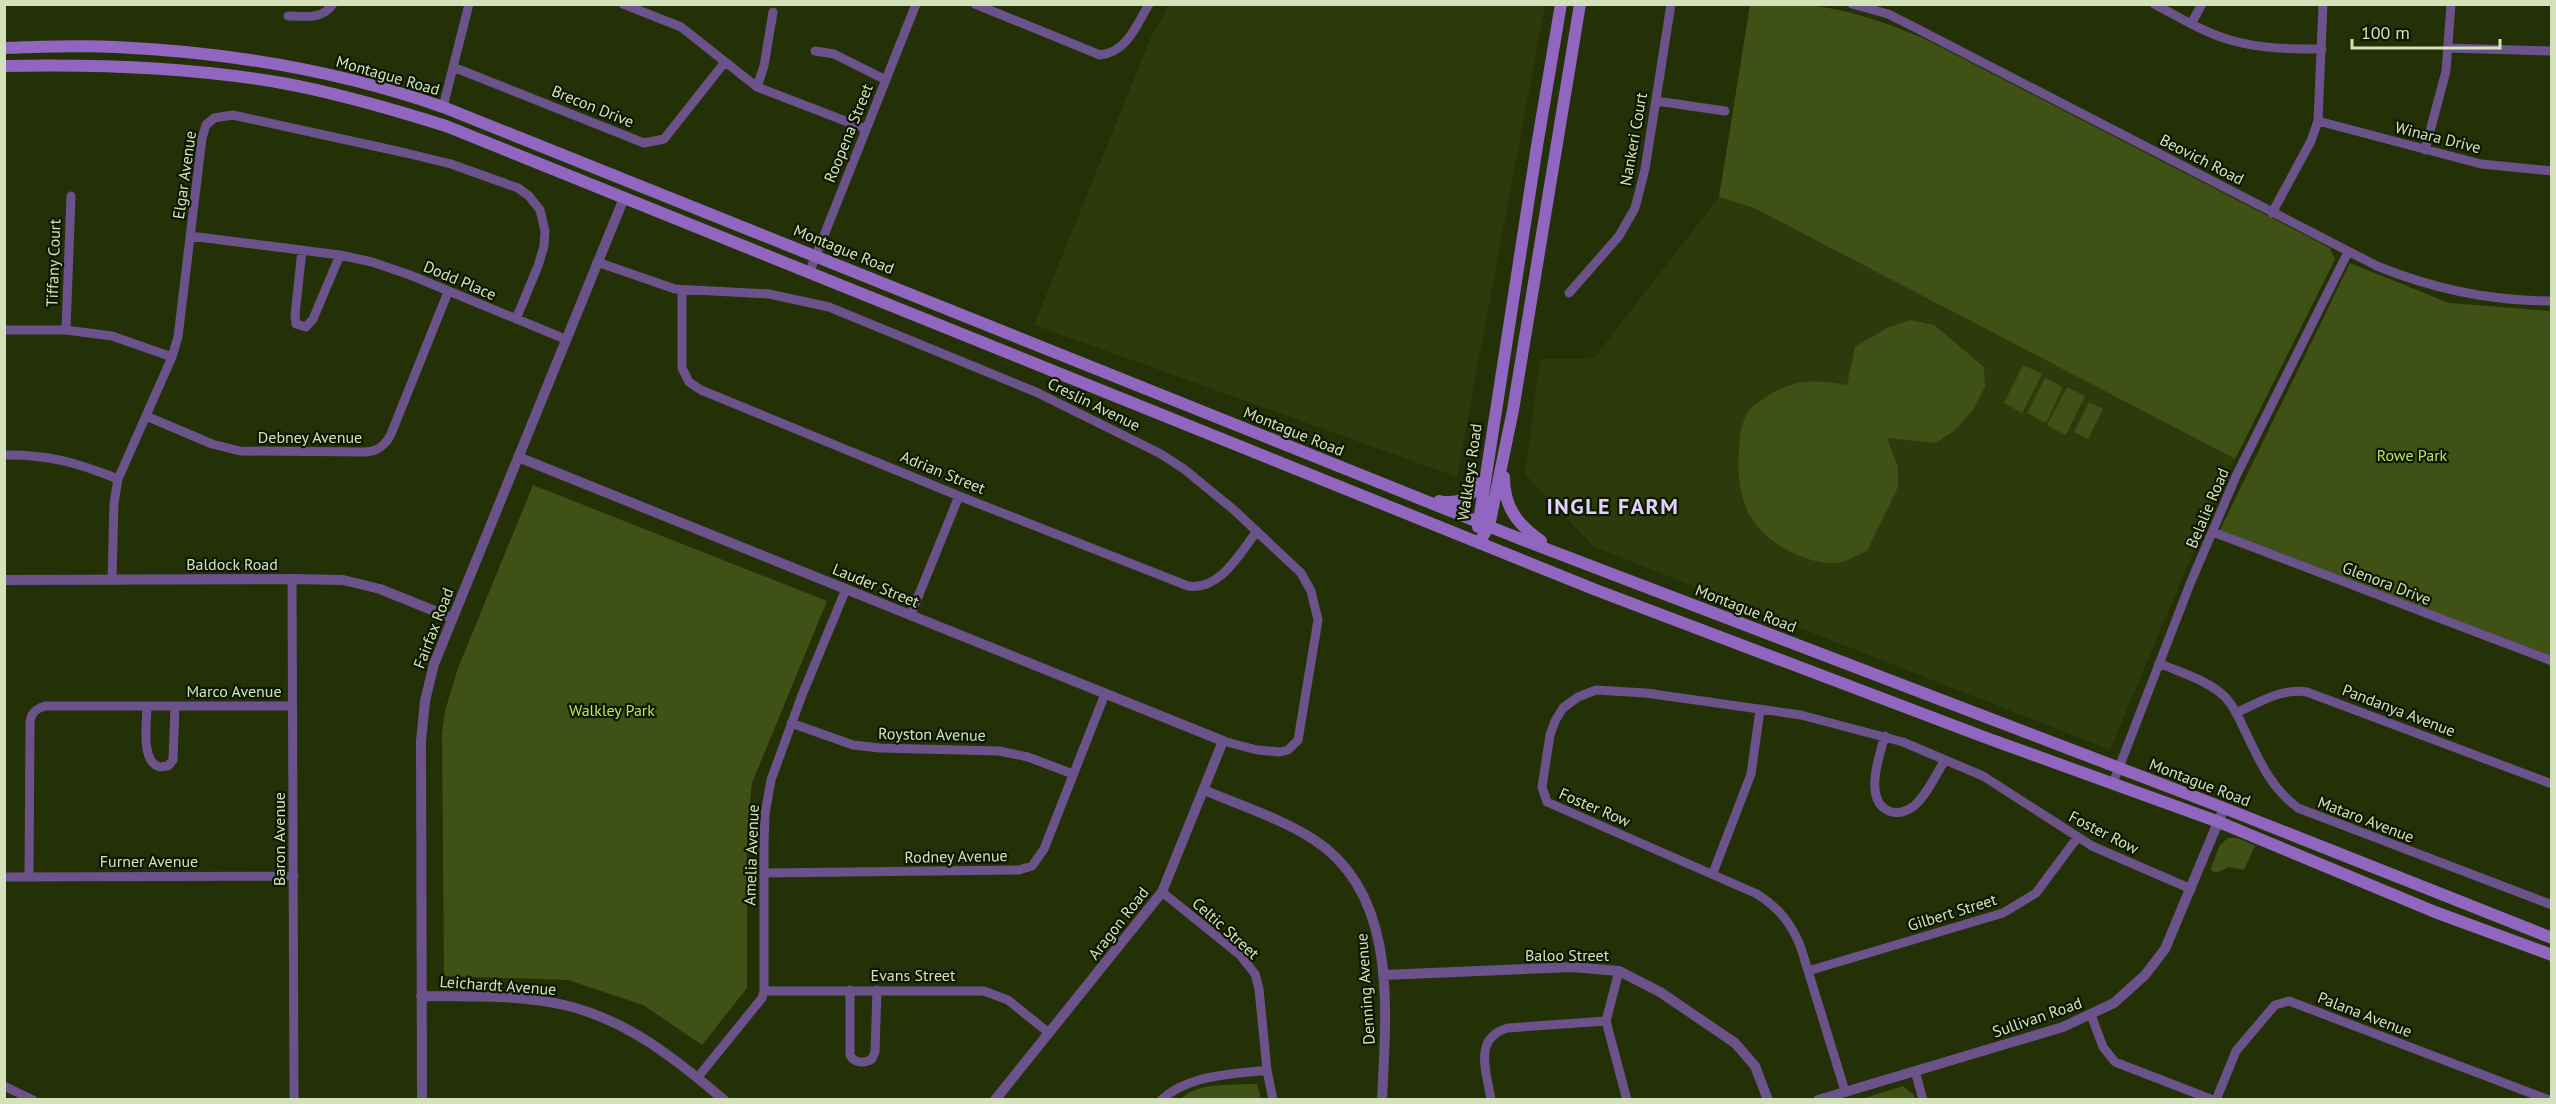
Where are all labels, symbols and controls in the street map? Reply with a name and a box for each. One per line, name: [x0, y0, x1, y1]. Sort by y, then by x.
scale bar: [2352, 12, 2500, 50]
text: 100 m: [2361, 21, 2410, 44]
street label: Montague Road: [334, 51, 442, 99]
street label: Brecon Drive: [549, 80, 637, 132]
street label: Roopena Street: [819, 80, 877, 185]
street label: Nankeri Court: [1615, 90, 1651, 187]
street label: Winara Drive: [2393, 117, 2483, 157]
street label: Beovich Road: [2157, 129, 2247, 189]
street label: Elgar Avenue: [168, 130, 200, 220]
street label: Tiffany Court: [41, 218, 65, 307]
street label: Montague Road: [791, 220, 897, 278]
street label: Dodd Place: [421, 256, 499, 304]
street label: Creslin Avenue: [1044, 373, 1144, 435]
street label: Montague Road: [1241, 402, 1347, 460]
street label: Walkleys Road: [1452, 422, 1486, 522]
street label: Debney Avenue: [258, 427, 362, 447]
park label: Rowe Park: [2377, 445, 2448, 465]
street label: Adrian Street: [898, 446, 989, 498]
street label: Belalie Road: [2181, 465, 2233, 551]
district label: INGLE FARM: [1547, 492, 1679, 520]
street label: Baldock Road: [186, 554, 278, 574]
street label: Glenora Drive: [2340, 557, 2434, 609]
street label: Lauder Street: [830, 559, 923, 612]
street label: Montague Road: [1693, 580, 1799, 636]
street label: Fairfax Road: [408, 585, 458, 671]
street label: Pandanya Avenue: [2340, 679, 2458, 741]
street label: Marco Avenue: [186, 681, 282, 701]
park label: Walkley Park: [569, 700, 655, 720]
street label: Royston Avenue: [878, 723, 986, 745]
street label: Montague Road: [2147, 754, 2253, 810]
street label: Foster Row: [1556, 783, 1634, 831]
street label: Mataro Avenue: [2315, 791, 2417, 847]
street label: Baron Avenue: [269, 792, 289, 886]
street label: Amelia Avenue: [739, 804, 763, 906]
street label: Foster Row: [2066, 806, 2142, 858]
street label: Rodney Avenue: [904, 845, 1008, 867]
street label: Furner Avenue: [100, 851, 198, 871]
street label: Aragon Road: [1083, 883, 1153, 963]
street label: Gilbert Street: [1905, 889, 1999, 935]
street label: Celtic Street: [1188, 893, 1264, 964]
street label: Denning Avenue: [1351, 933, 1379, 1045]
street label: Baloo Street: [1525, 945, 1610, 965]
street label: Evans Street: [871, 965, 956, 985]
street label: Leichardt Avenue: [439, 971, 557, 999]
street label: Palana Avenue: [2315, 987, 2415, 1041]
street label: Sullivan Road: [1990, 992, 2084, 1042]

